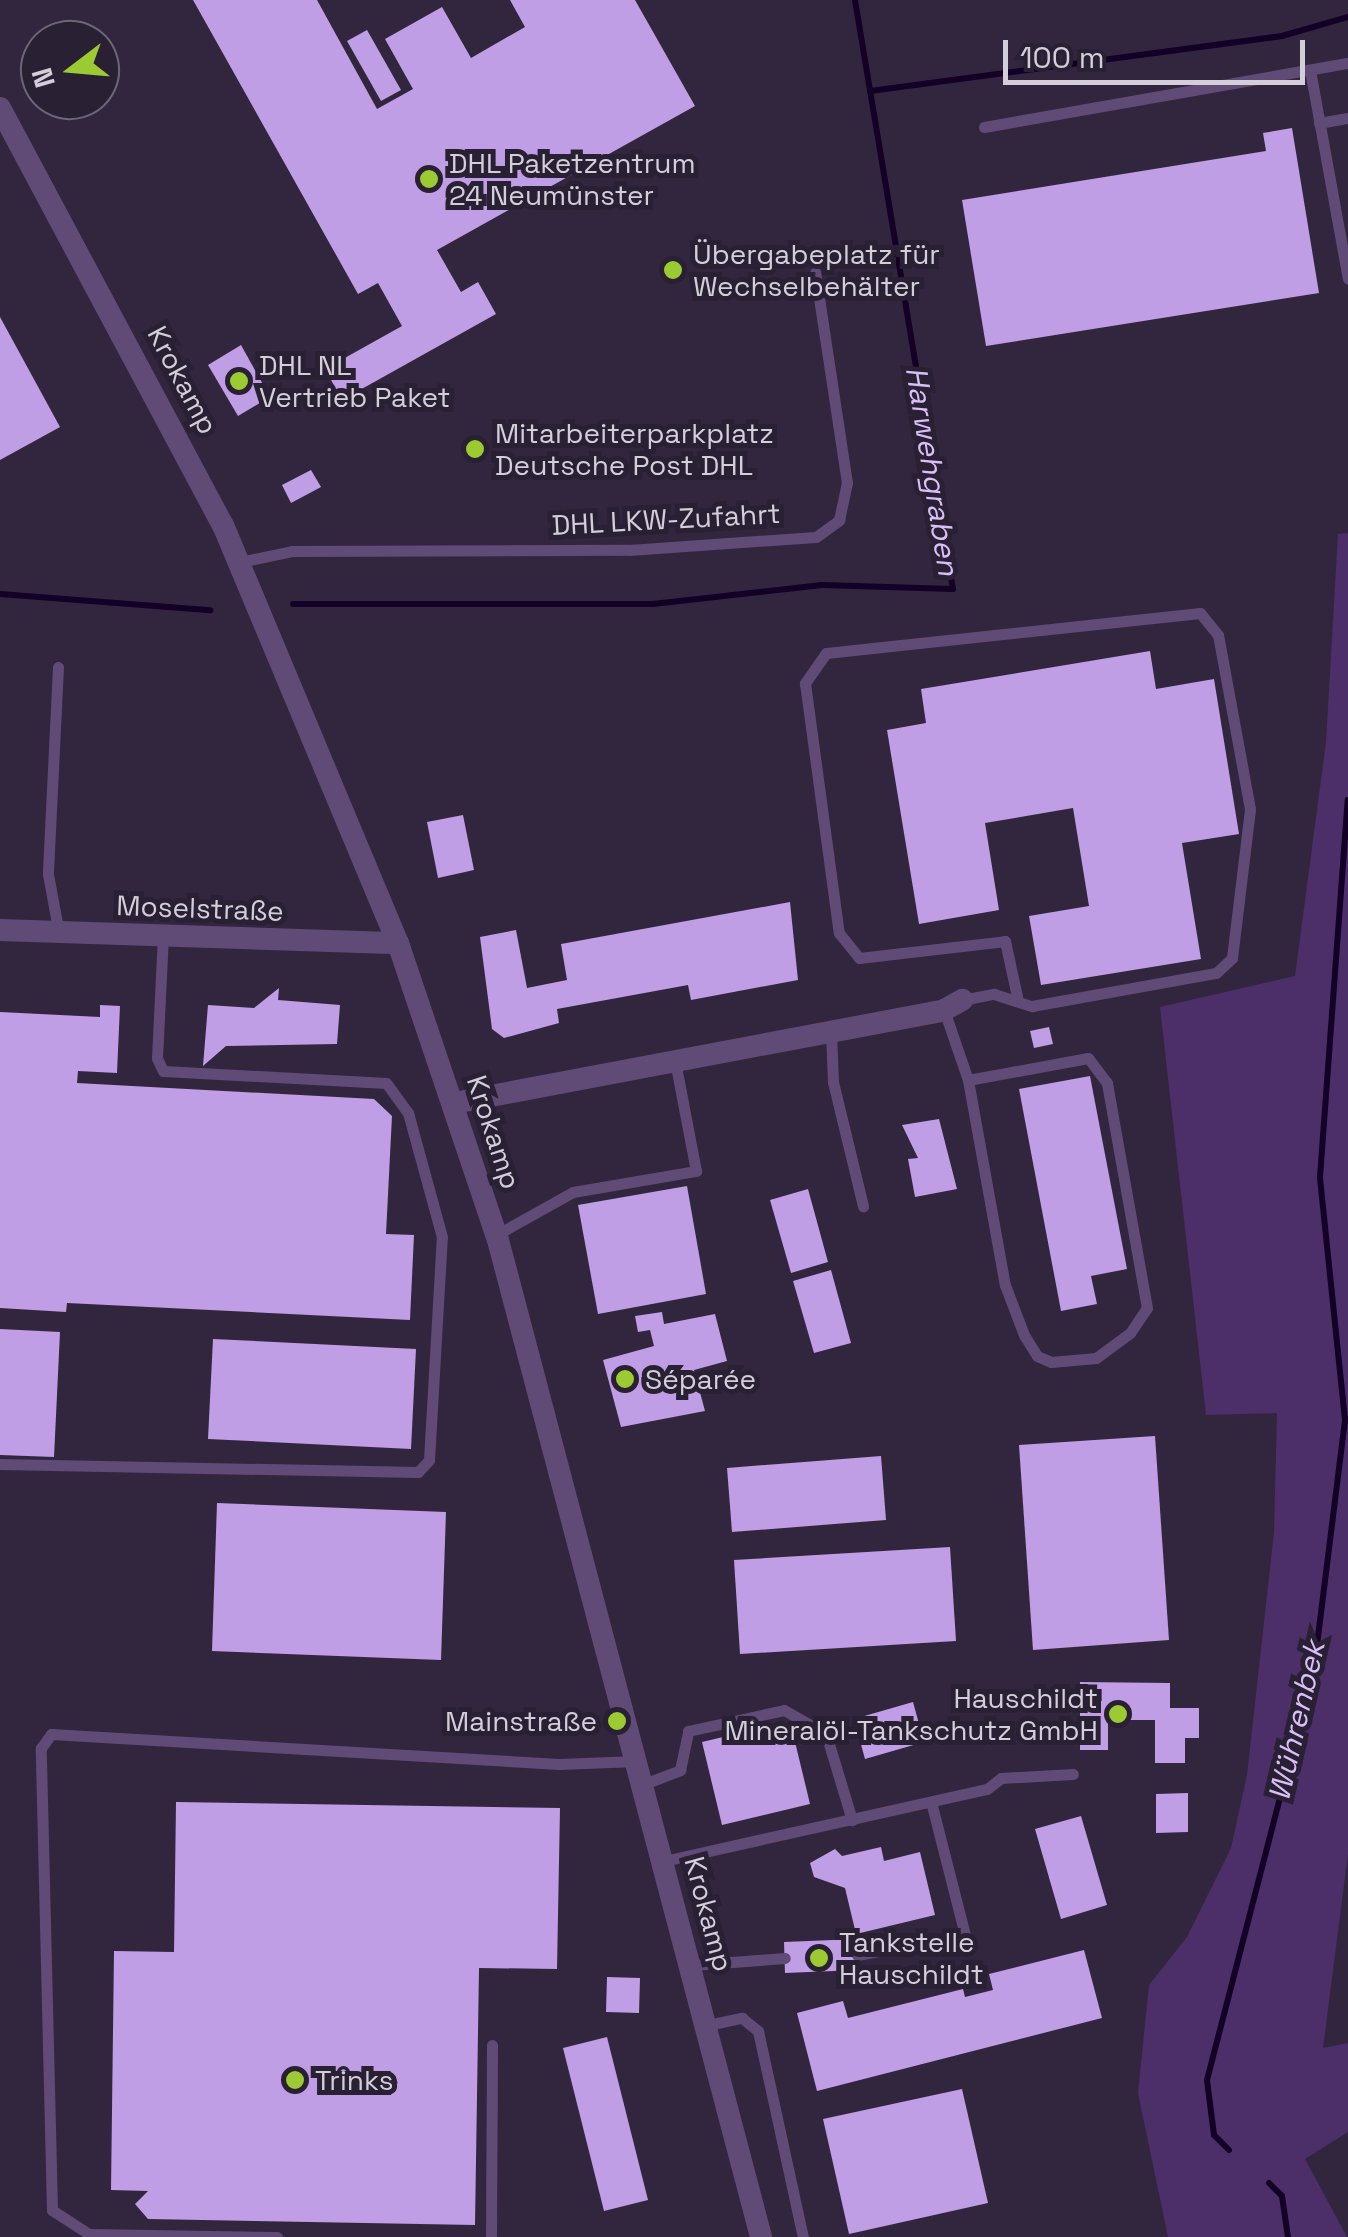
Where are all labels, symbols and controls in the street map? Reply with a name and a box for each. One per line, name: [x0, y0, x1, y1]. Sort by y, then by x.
north arrow: [20, 20, 120, 120]
scale bar: [1008, 20, 1310, 82]
text: 100 m: [1020, 38, 1105, 77]
text: N: [23, 64, 63, 92]
place label: DHL Paketzentrum 24 Neumünster: [449, 146, 696, 212]
marker: DHL Paketzentrum 24 Neumünster: [418, 168, 440, 190]
place label: Übergabeplatz für Wechselbehälter: [693, 237, 940, 303]
marker: Übergabeplatz für Wechselbehälter: [662, 259, 684, 281]
street label: Krokamp: [141, 320, 225, 440]
place label: DHL NL Vertrieb Paket: [259, 348, 450, 414]
water label: Harwehgraben: [898, 364, 966, 578]
marker: DHL NL Vertrieb Paket: [228, 370, 250, 392]
place label: Mitarbeiterparkplatz Deutsche Post DHL: [495, 416, 774, 482]
marker: Mitarbeiterparkplatz Deutsche Post DHL: [464, 438, 486, 460]
street label: DHL LKW-Zufahrt: [550, 496, 782, 542]
street label: Moselstraße: [116, 888, 284, 928]
street label: Krokamp: [460, 1071, 528, 1193]
place label: Séparée: [645, 1362, 756, 1396]
marker: Séparée: [614, 1368, 636, 1390]
water label: Wührenbek: [1261, 1638, 1333, 1804]
place label: Hauschildt Mineralöl-Tankschutz GmbH: [724, 1681, 1098, 1747]
marker: Hauschildt Mineralöl-Tankschutz GmbH: [1107, 1703, 1129, 1725]
place label: Mainstraße: [445, 1704, 597, 1738]
marker: Mainstraße: [606, 1710, 628, 1732]
street label: Krokamp: [678, 1853, 740, 1975]
place label: Tankstelle Hauschildt: [839, 1925, 984, 1991]
marker: Tankstelle Hauschildt: [808, 1947, 830, 1969]
place label: Trinks: [315, 2063, 393, 2097]
marker: Trinks: [284, 2069, 306, 2091]

